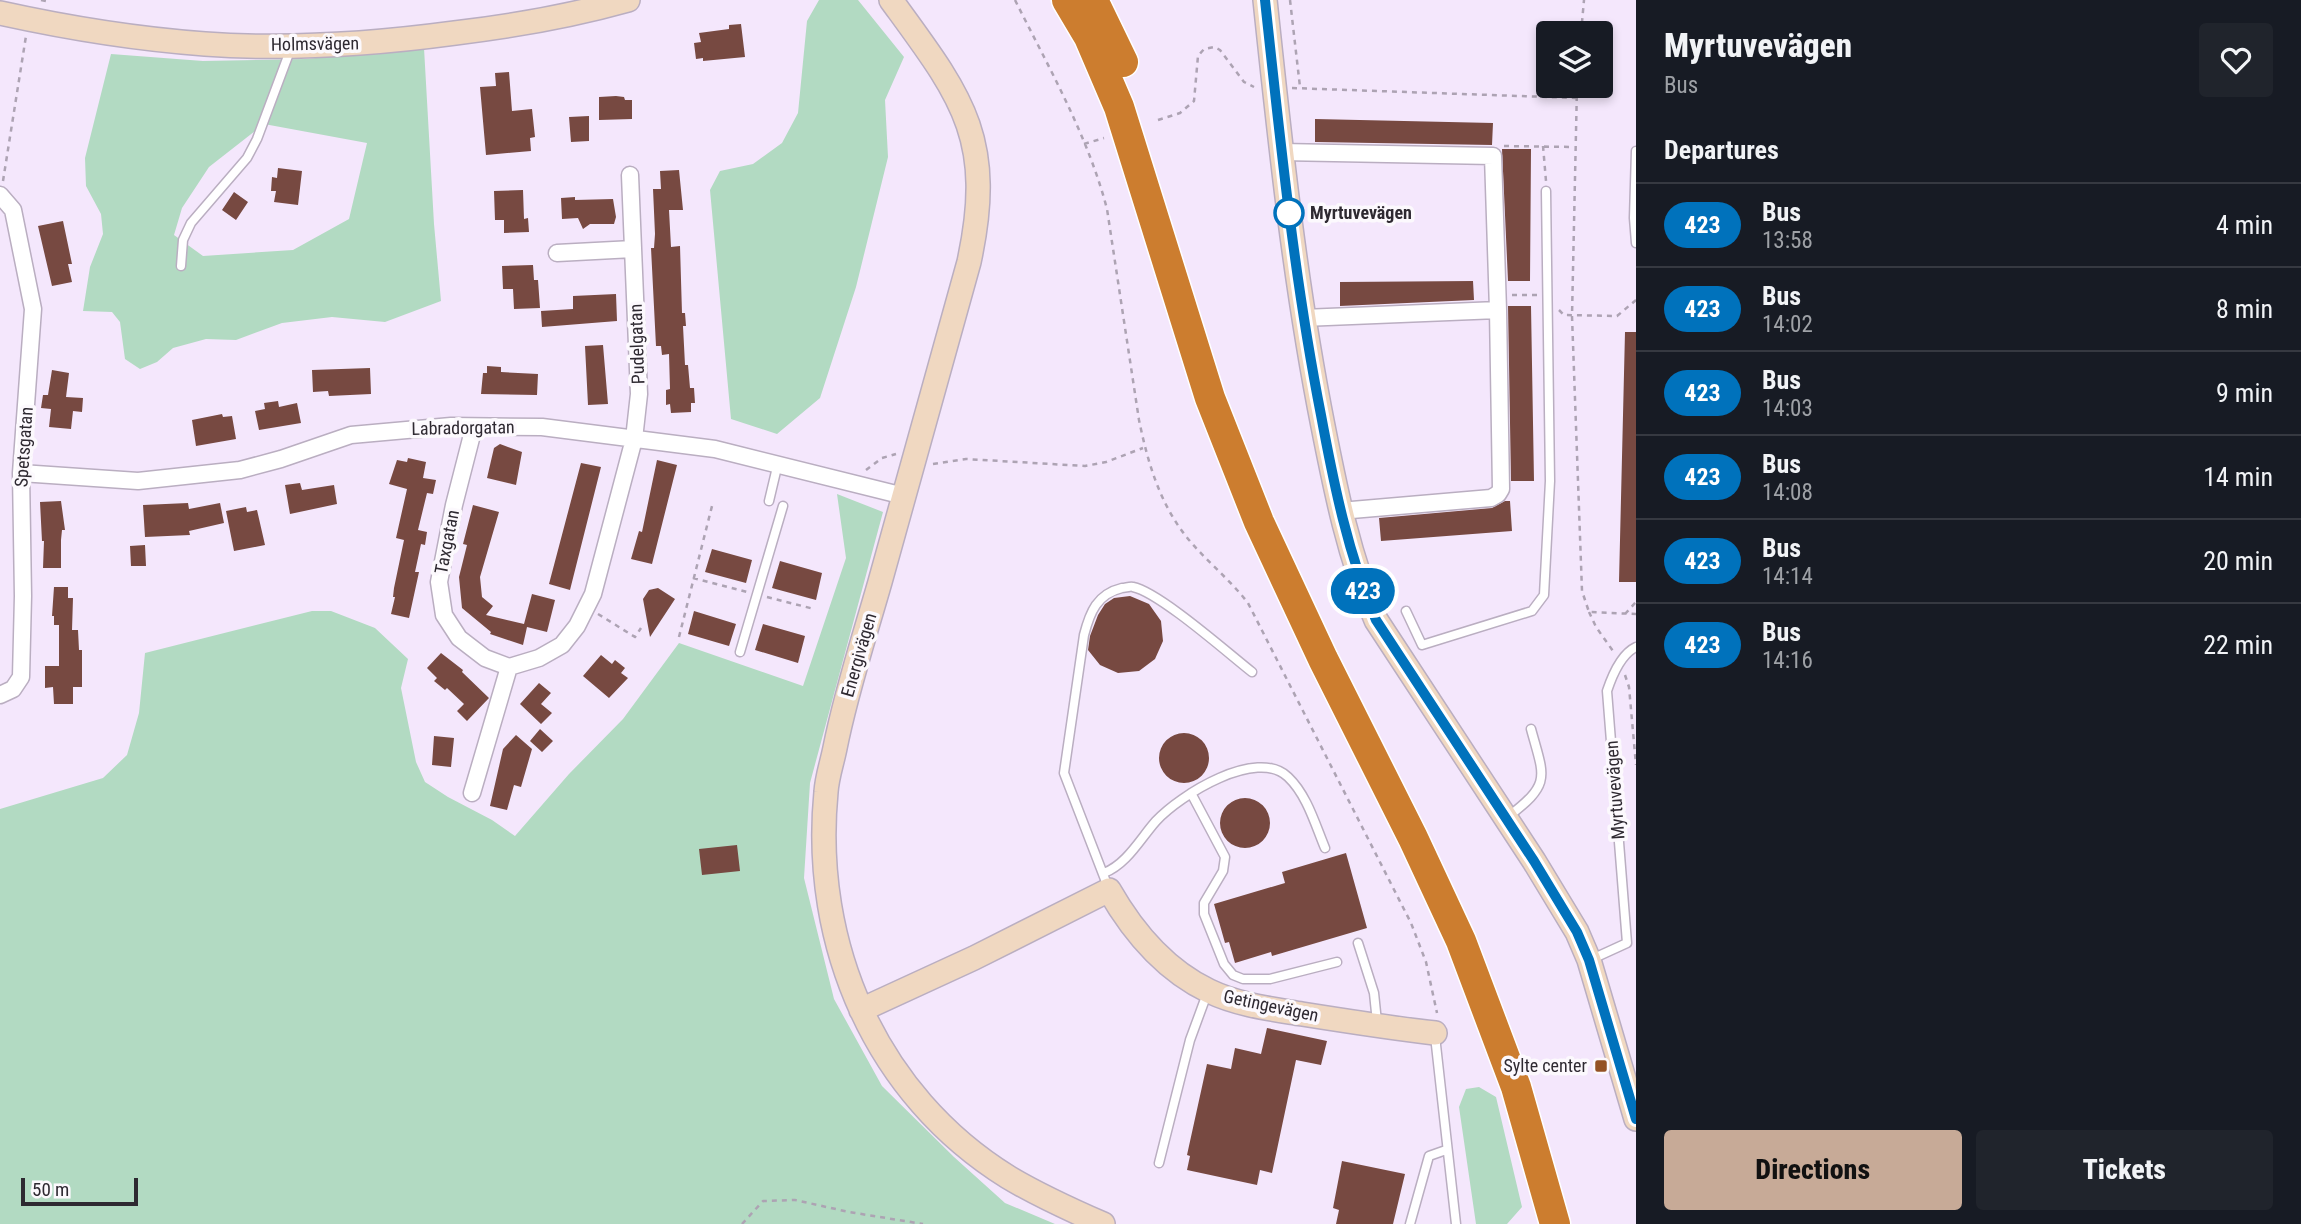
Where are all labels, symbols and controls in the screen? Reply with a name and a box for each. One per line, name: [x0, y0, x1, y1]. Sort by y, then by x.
map controls: [1536, 21, 1613, 98]
button: layers: [1536, 21, 1613, 98]
button: heart: [2199, 23, 2273, 97]
text: Myrtuvevägen: [1664, 26, 1852, 65]
street label: Holmsvägen: [271, 32, 359, 55]
text: Bus: [1664, 72, 1698, 99]
text: Departures: [1664, 135, 1779, 165]
text: Bus: [1762, 197, 1801, 227]
marker: Myrtuvevägen: [1274, 198, 1304, 228]
place label: Myrtuvevägen: [1310, 202, 1412, 223]
text: 4 min: [2216, 210, 2273, 240]
text: 423: [1684, 211, 1721, 239]
text: 13:58: [1762, 227, 1813, 254]
text: Bus: [1762, 281, 1801, 311]
text: 8 min: [2216, 294, 2273, 324]
text: 423: [1684, 295, 1721, 323]
street label: Pudelgatan: [625, 304, 648, 385]
text: 14:02: [1762, 311, 1813, 338]
text: Bus: [1762, 365, 1801, 395]
text: 9 min: [2216, 378, 2273, 408]
text: 423: [1684, 379, 1721, 407]
text: 14:03: [1762, 395, 1813, 422]
street label: Spetsgatan: [10, 406, 37, 488]
street label: Labradorgatan: [411, 416, 515, 439]
text: Bus: [1762, 449, 1801, 479]
text: 14 min: [2203, 462, 2273, 492]
text: 423: [1684, 463, 1721, 491]
text: 14:08: [1762, 479, 1813, 506]
street label: Taxgatan: [430, 508, 463, 576]
text: Bus: [1762, 533, 1801, 563]
text: 20 min: [2203, 546, 2273, 576]
text: 423: [1684, 547, 1721, 575]
text: 14:14: [1762, 563, 1813, 590]
line badge: 423: [1323, 568, 1403, 614]
text: 423: [1345, 577, 1381, 605]
street label: Energivägen: [836, 610, 881, 699]
text: Bus: [1762, 617, 1801, 647]
text: 22 min: [2203, 630, 2273, 660]
text: 423: [1684, 631, 1721, 659]
text: 14:16: [1762, 647, 1813, 674]
street label: Myrtuvevägen: [1601, 740, 1628, 840]
street label: Getingevägen: [1222, 985, 1321, 1026]
place label: Sylte center: [1503, 1055, 1588, 1076]
marker: Sylte center: [1593, 1058, 1609, 1074]
button: Directions: [1664, 1130, 1962, 1210]
button: Tickets: [1976, 1130, 2273, 1210]
scale bar: [21, 1175, 138, 1207]
text: 50 m: [32, 1178, 69, 1201]

